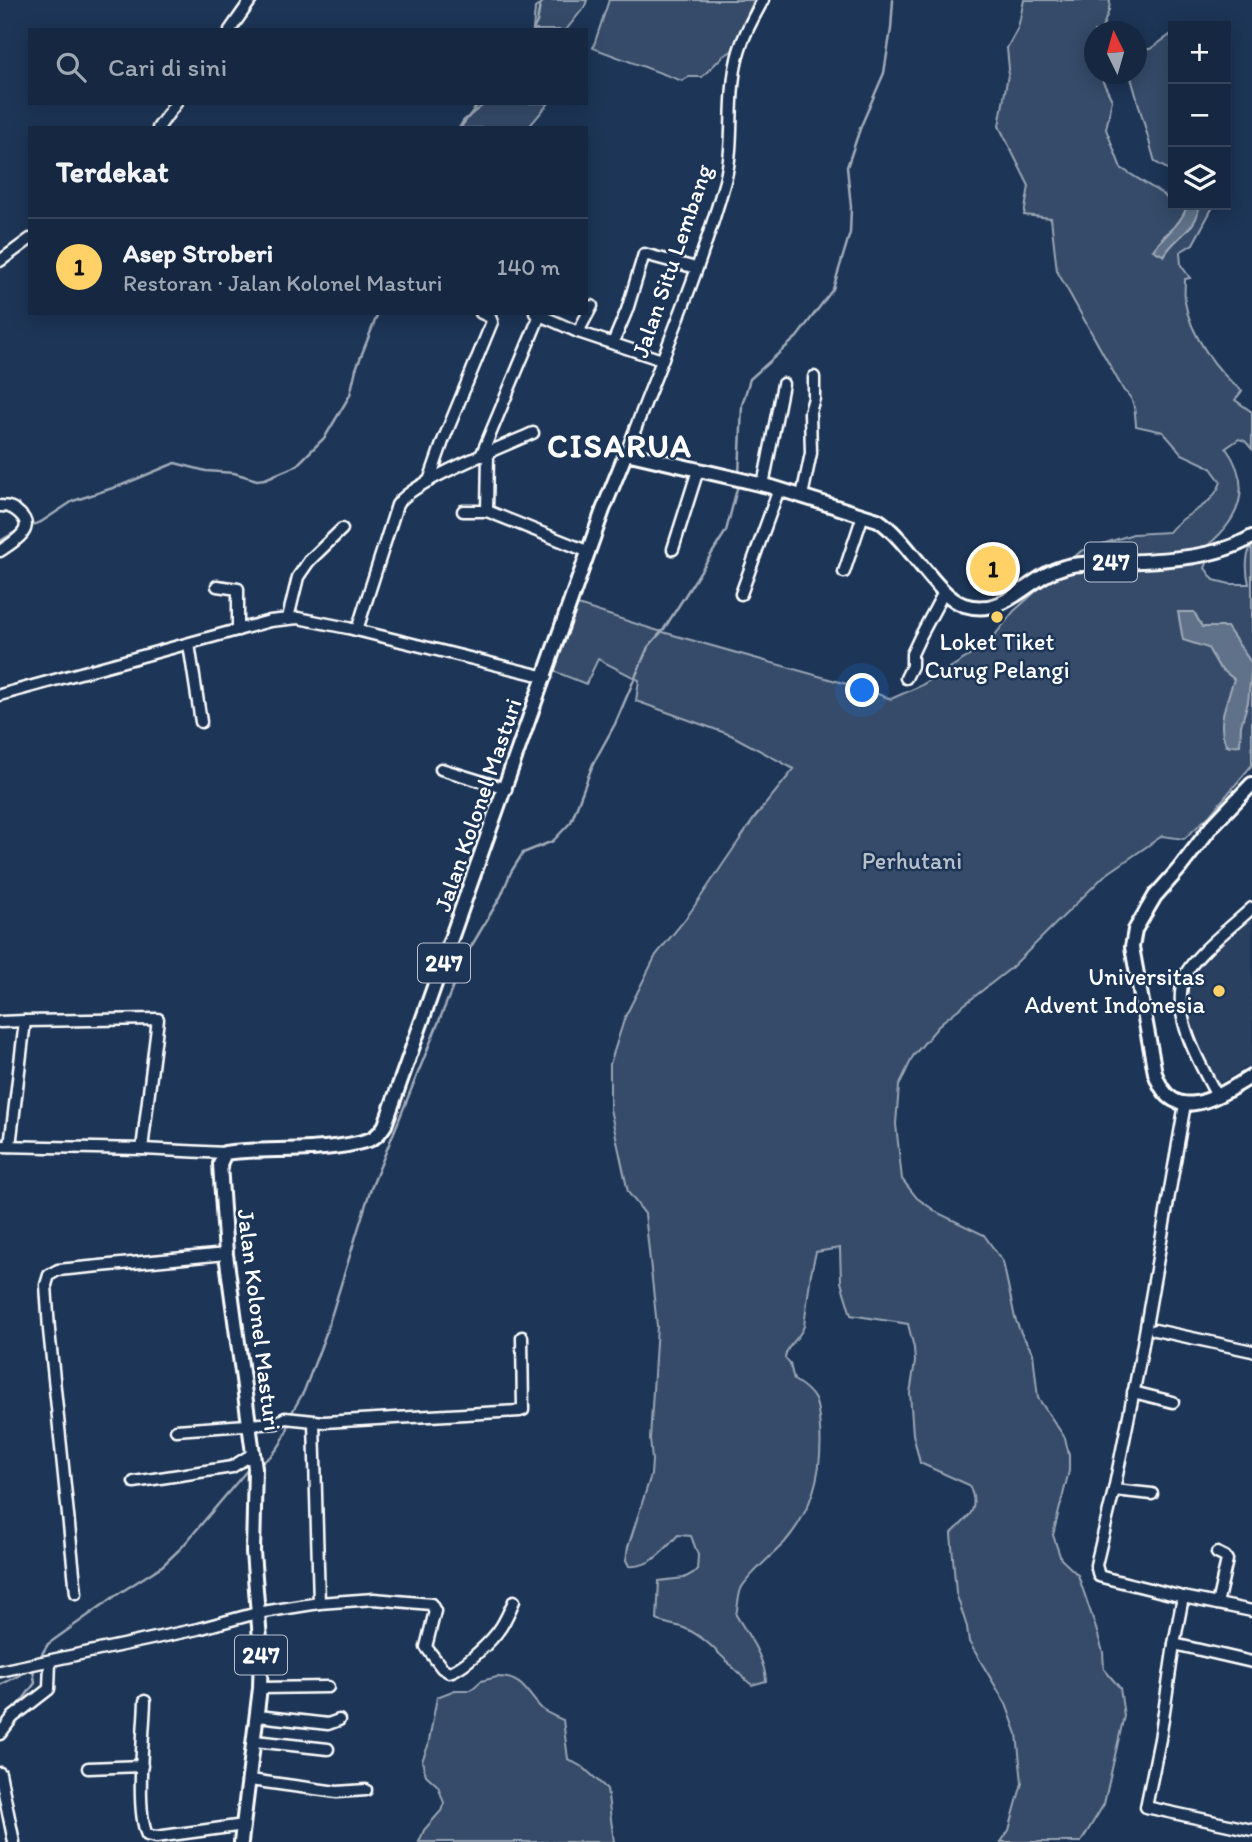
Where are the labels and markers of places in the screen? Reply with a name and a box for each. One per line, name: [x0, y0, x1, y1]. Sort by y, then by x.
pin: 1: [970, 543, 1016, 595]
marker: Loket Tiket Curug Pelangi: [989, 609, 1005, 625]
place label: Loket Tiket Curug Pelangi: [924, 627, 1070, 684]
place label: Universitas Advent Indonesia: [1024, 962, 1205, 1019]
marker: Universitas Advent Indonesia: [1211, 983, 1227, 999]

